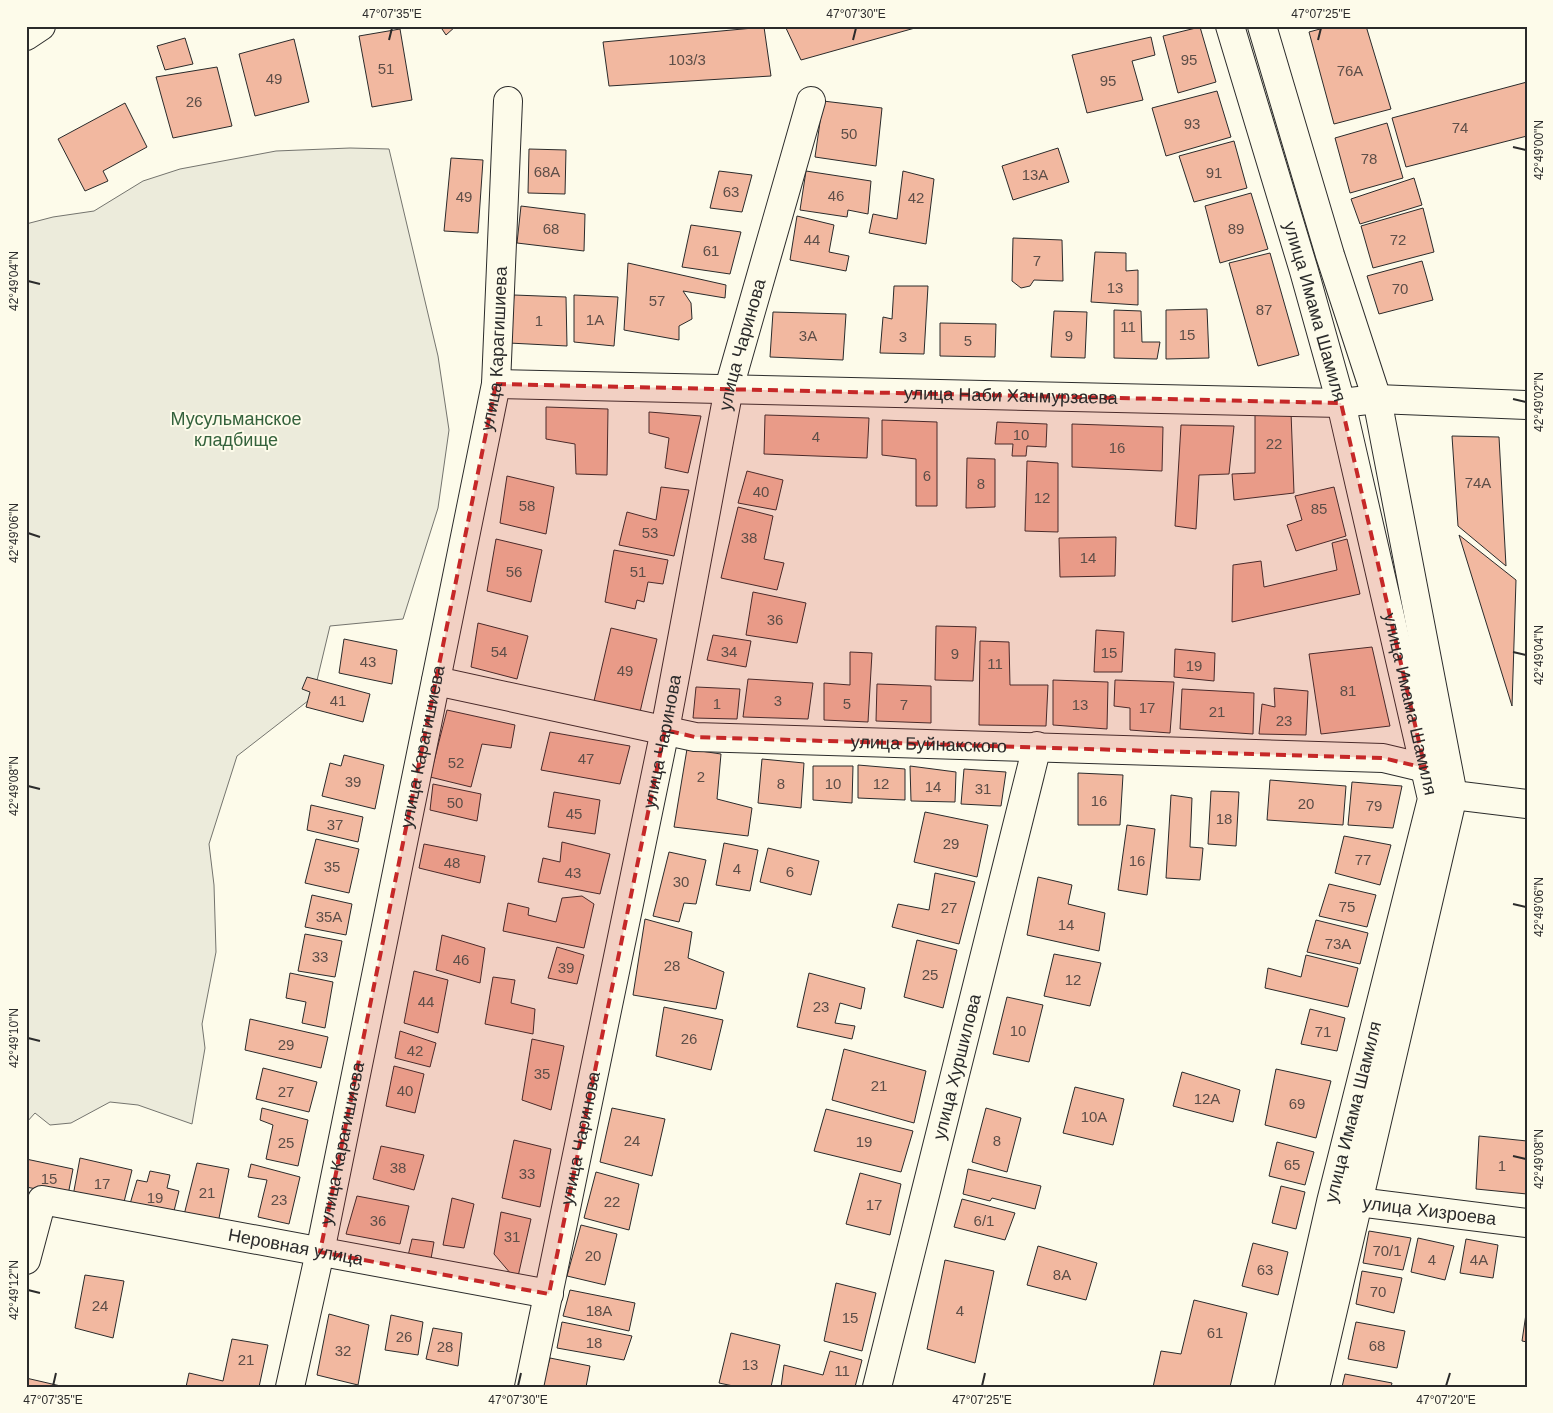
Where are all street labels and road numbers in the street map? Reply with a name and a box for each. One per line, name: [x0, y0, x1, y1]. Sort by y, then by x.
street label: улица Имама Шамиля: [1280, 219, 1350, 404]
street label: улица Карагишиева: [477, 265, 511, 433]
street label: улица Чаринова: [715, 276, 770, 412]
street label: улица Наби Ханмурзаева: [904, 383, 1119, 408]
street label: улица Имама Шамиля: [1380, 611, 1441, 797]
street label: улица Карагишиева: [396, 662, 449, 830]
street label: улица Чаринова: [639, 672, 685, 810]
street label: улица Буйнакского: [850, 732, 1007, 757]
street label: улица Хуршилова: [929, 991, 985, 1142]
street label: улица Имама Шамиля: [1321, 1019, 1385, 1205]
street label: улица Карагишиева: [316, 1059, 368, 1227]
street label: улица Чаринова: [557, 1069, 604, 1207]
street label: улица Хизроева: [1362, 1193, 1498, 1229]
street label: Неровная улица: [226, 1225, 366, 1270]

